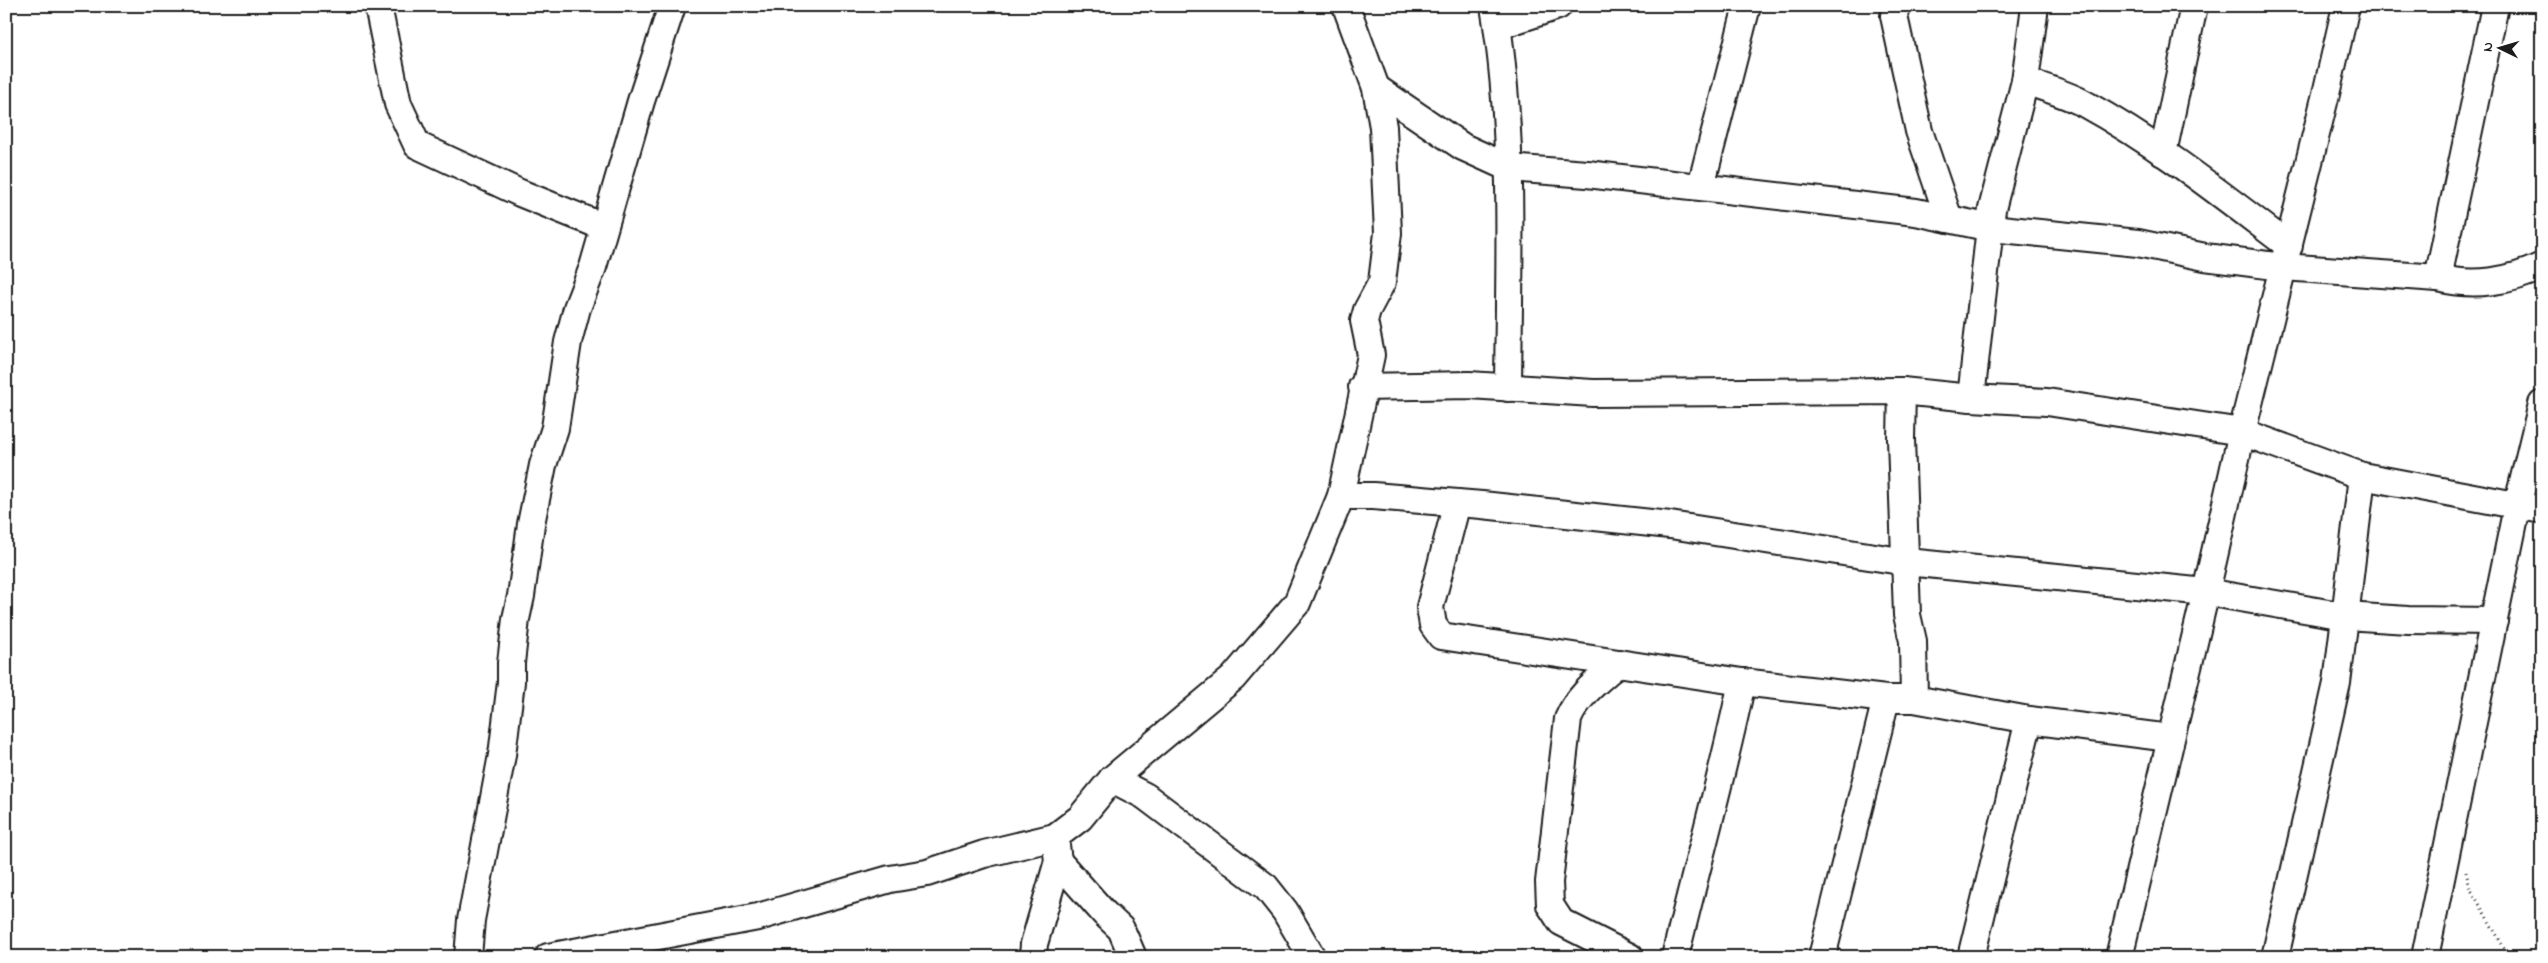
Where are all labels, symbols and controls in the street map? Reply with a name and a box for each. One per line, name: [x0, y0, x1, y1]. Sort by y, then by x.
north arrow: [2476, 22, 2526, 72]
text: N: [2478, 41, 2499, 53]

